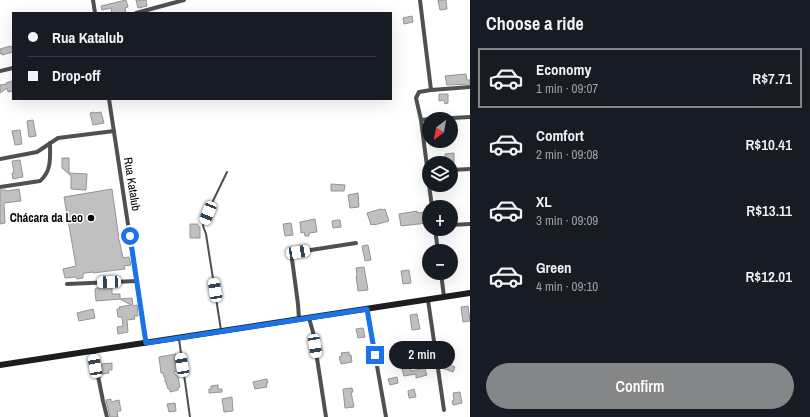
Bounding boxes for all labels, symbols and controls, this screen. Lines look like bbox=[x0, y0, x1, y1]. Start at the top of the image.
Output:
text: Choose a ride bbox=[486, 11, 584, 36]
text: Rua Katalub bbox=[52, 27, 124, 48]
text: Economy bbox=[536, 59, 591, 80]
icon: car bbox=[488, 60, 524, 96]
text: Drop-off bbox=[52, 65, 101, 86]
text: R$7.71 bbox=[752, 68, 792, 89]
text: 1 min · 09:07 bbox=[536, 80, 598, 97]
north arrow bbox=[422, 112, 458, 148]
map controls bbox=[422, 112, 458, 280]
text: Comfort bbox=[536, 125, 584, 146]
icon: car bbox=[488, 126, 524, 162]
text: R$10.41 bbox=[745, 134, 792, 155]
text: 2 min · 09:08 bbox=[536, 146, 598, 163]
street label: Rua Katalub bbox=[120, 156, 144, 212]
button: layers bbox=[422, 156, 458, 192]
text: XL bbox=[536, 191, 552, 212]
icon: car bbox=[488, 192, 524, 228]
car bbox=[198, 200, 218, 226]
button: + bbox=[422, 200, 458, 236]
text: R$13.11 bbox=[746, 200, 792, 221]
place label: Chácara da Leo bbox=[10, 210, 83, 226]
text: 3 min · 09:09 bbox=[536, 212, 598, 229]
marker: Chácara da Leo bbox=[86, 213, 96, 223]
route start bbox=[121, 227, 139, 245]
car bbox=[285, 244, 311, 260]
button: − bbox=[422, 244, 458, 280]
text: Green bbox=[536, 257, 572, 278]
icon: car bbox=[488, 258, 524, 294]
text: R$12.01 bbox=[745, 266, 792, 287]
car bbox=[97, 276, 121, 288]
car bbox=[207, 277, 223, 303]
text: 4 min · 09:10 bbox=[536, 278, 598, 295]
car bbox=[307, 333, 323, 359]
callout: 2 min bbox=[389, 341, 455, 369]
route end bbox=[366, 346, 384, 364]
text: 2 min bbox=[408, 346, 436, 363]
car bbox=[174, 352, 190, 378]
car bbox=[87, 353, 103, 379]
button: Confirm bbox=[486, 363, 794, 409]

